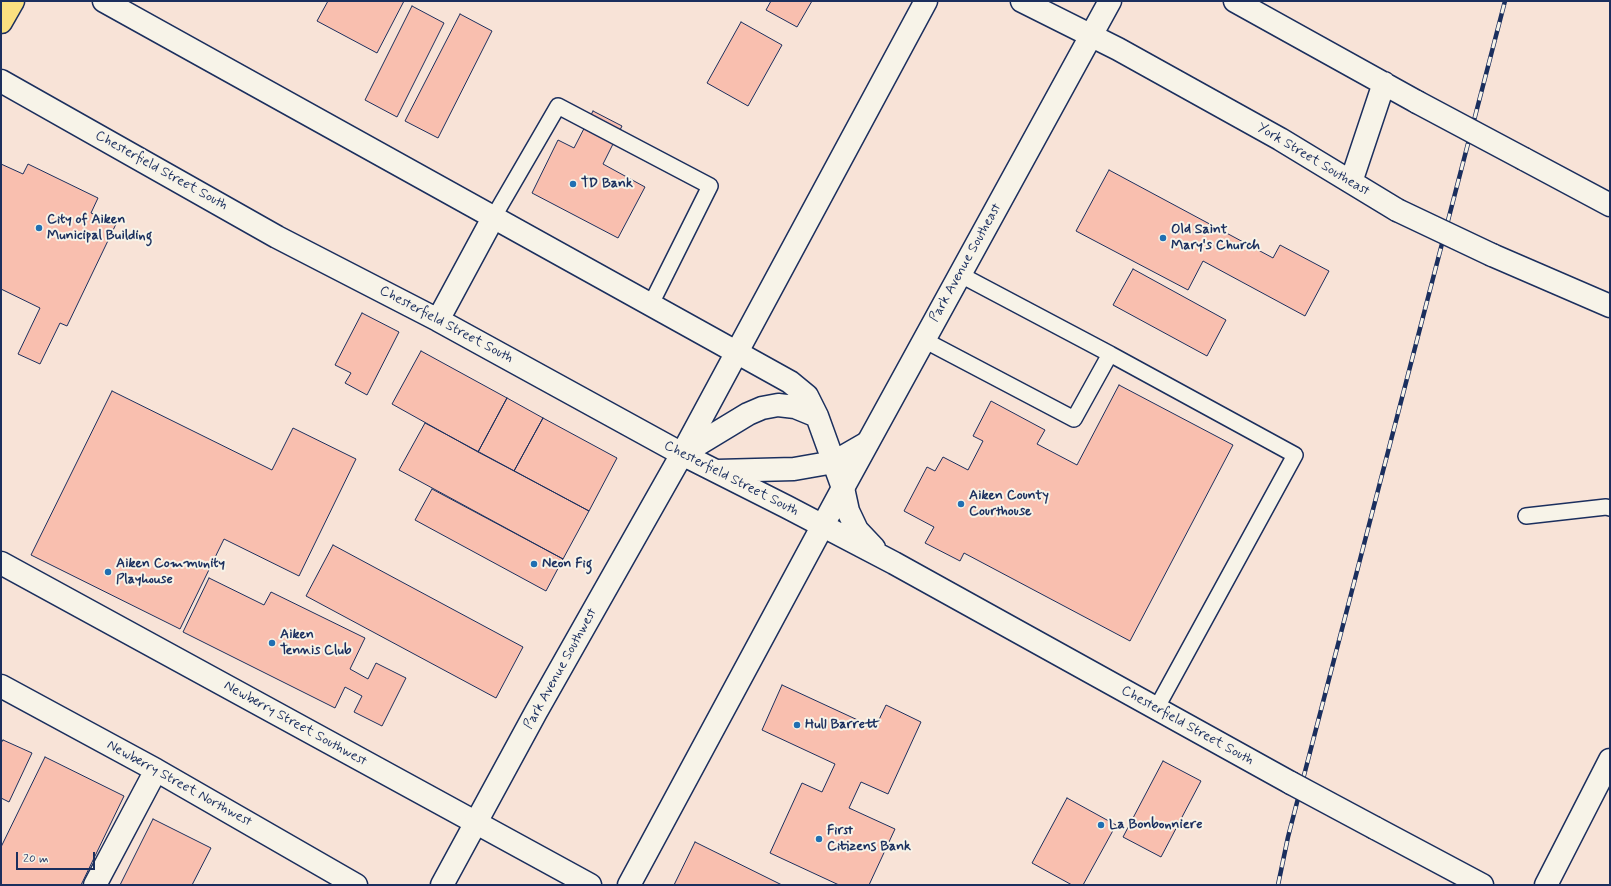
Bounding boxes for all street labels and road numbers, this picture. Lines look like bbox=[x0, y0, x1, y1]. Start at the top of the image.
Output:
street label: York Street Southeast bbox=[1254, 120, 1372, 200]
street label: Chesterfield Street South bbox=[92, 128, 230, 214]
street label: Park Avenue Southeast bbox=[926, 201, 1006, 325]
street label: Chesterfield Street South bbox=[376, 283, 516, 367]
street label: Chesterfield Street South bbox=[661, 438, 801, 520]
street label: Park Avenue Southwest bbox=[521, 605, 601, 733]
street label: Newberry Street Southwest bbox=[221, 678, 369, 770]
street label: Chesterfield Street South bbox=[1118, 683, 1256, 769]
street label: Newberry Street Northwest bbox=[104, 737, 254, 831]

